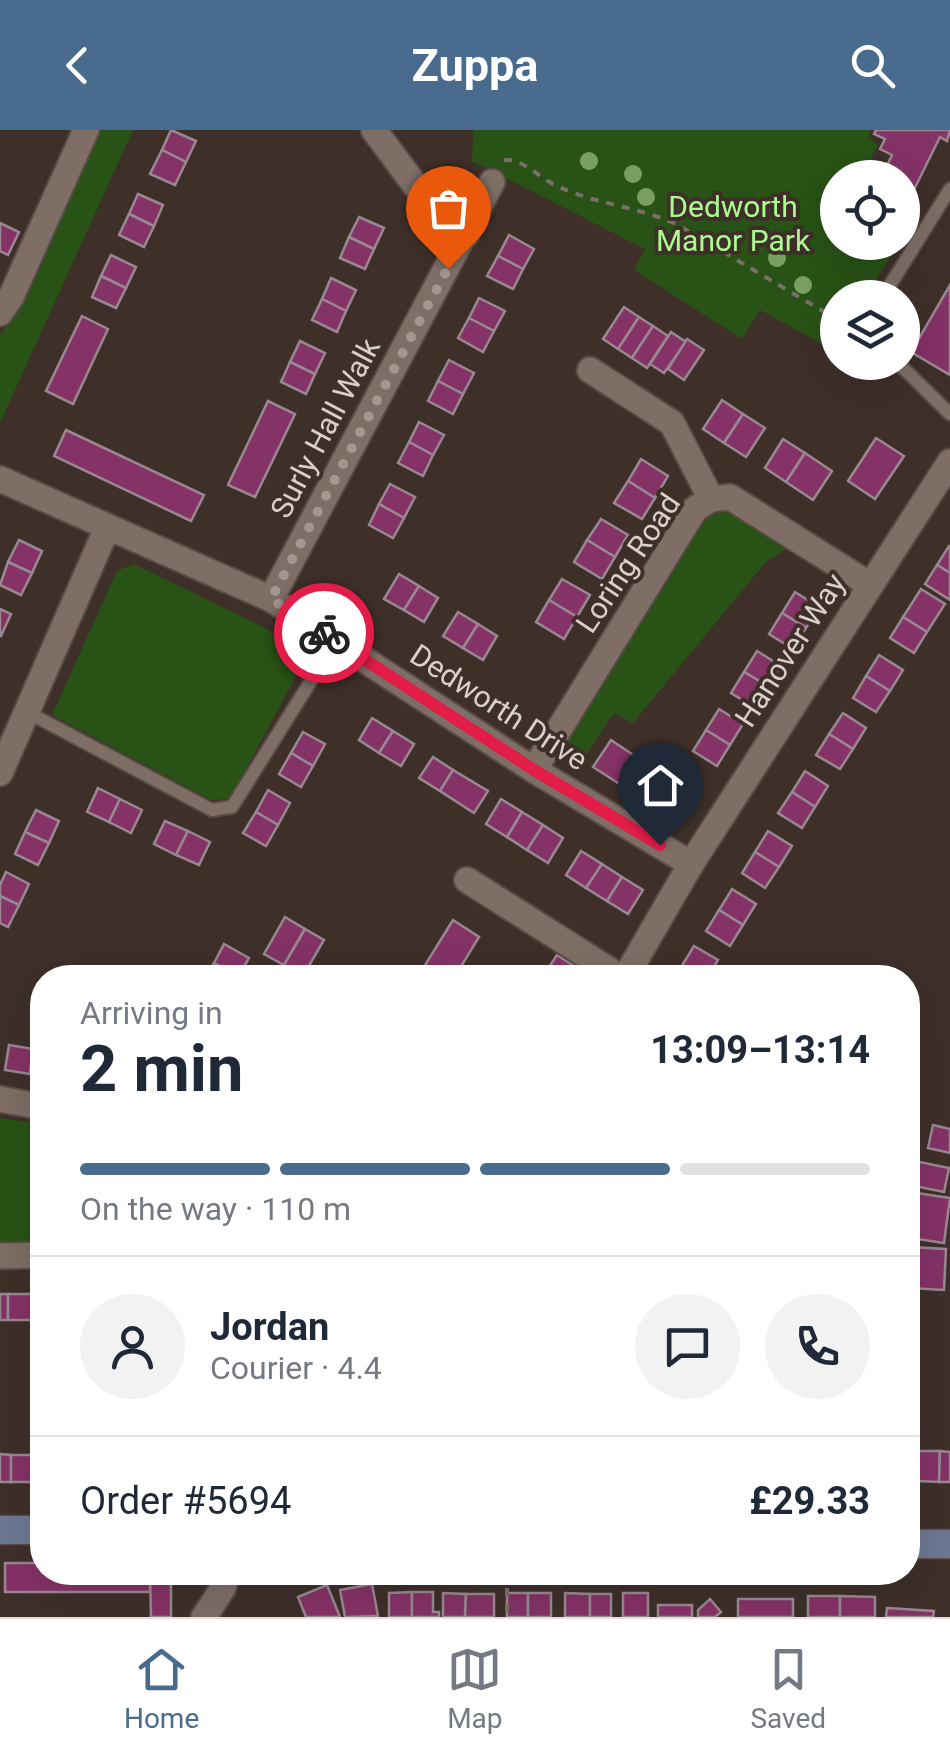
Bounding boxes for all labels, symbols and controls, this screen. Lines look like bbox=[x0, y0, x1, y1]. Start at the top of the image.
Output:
icon: back bbox=[50, 38, 105, 93]
icon: search bbox=[845, 38, 900, 93]
text: Zuppa bbox=[412, 39, 538, 92]
map controls bbox=[820, 160, 920, 380]
button: locate bbox=[820, 160, 920, 260]
pin bbox=[406, 166, 491, 269]
icon: bag bbox=[421, 181, 476, 236]
park label: Dedworth Manor Park bbox=[656, 189, 811, 258]
button: layers bbox=[820, 280, 920, 380]
street label: Surly Hall Walk bbox=[263, 332, 387, 524]
street label: Loring Road bbox=[569, 487, 687, 639]
street label: Hanover Way bbox=[728, 567, 852, 733]
courier bbox=[274, 583, 374, 683]
icon: bike bbox=[297, 606, 352, 661]
street label: Dedworth Drive bbox=[404, 637, 594, 777]
pin bbox=[618, 743, 703, 846]
icon: home bbox=[633, 758, 688, 813]
text: Arriving in bbox=[80, 994, 223, 1032]
text: 13:09–13:14 bbox=[650, 1028, 870, 1072]
text: 2 min bbox=[80, 1031, 243, 1107]
text: On the way · 110 m bbox=[80, 1190, 351, 1228]
button: person bbox=[80, 1294, 185, 1399]
button: chat bbox=[635, 1294, 740, 1399]
button: phone bbox=[765, 1294, 870, 1399]
text: Jordan bbox=[210, 1305, 329, 1349]
text: Courier · 4.4 bbox=[210, 1349, 382, 1387]
text: Order #5694 bbox=[80, 1479, 291, 1523]
text: £29.33 bbox=[749, 1479, 870, 1523]
tab: Home bbox=[124, 1642, 199, 1735]
tab: Map bbox=[447, 1642, 503, 1735]
tab: Saved bbox=[750, 1642, 826, 1735]

